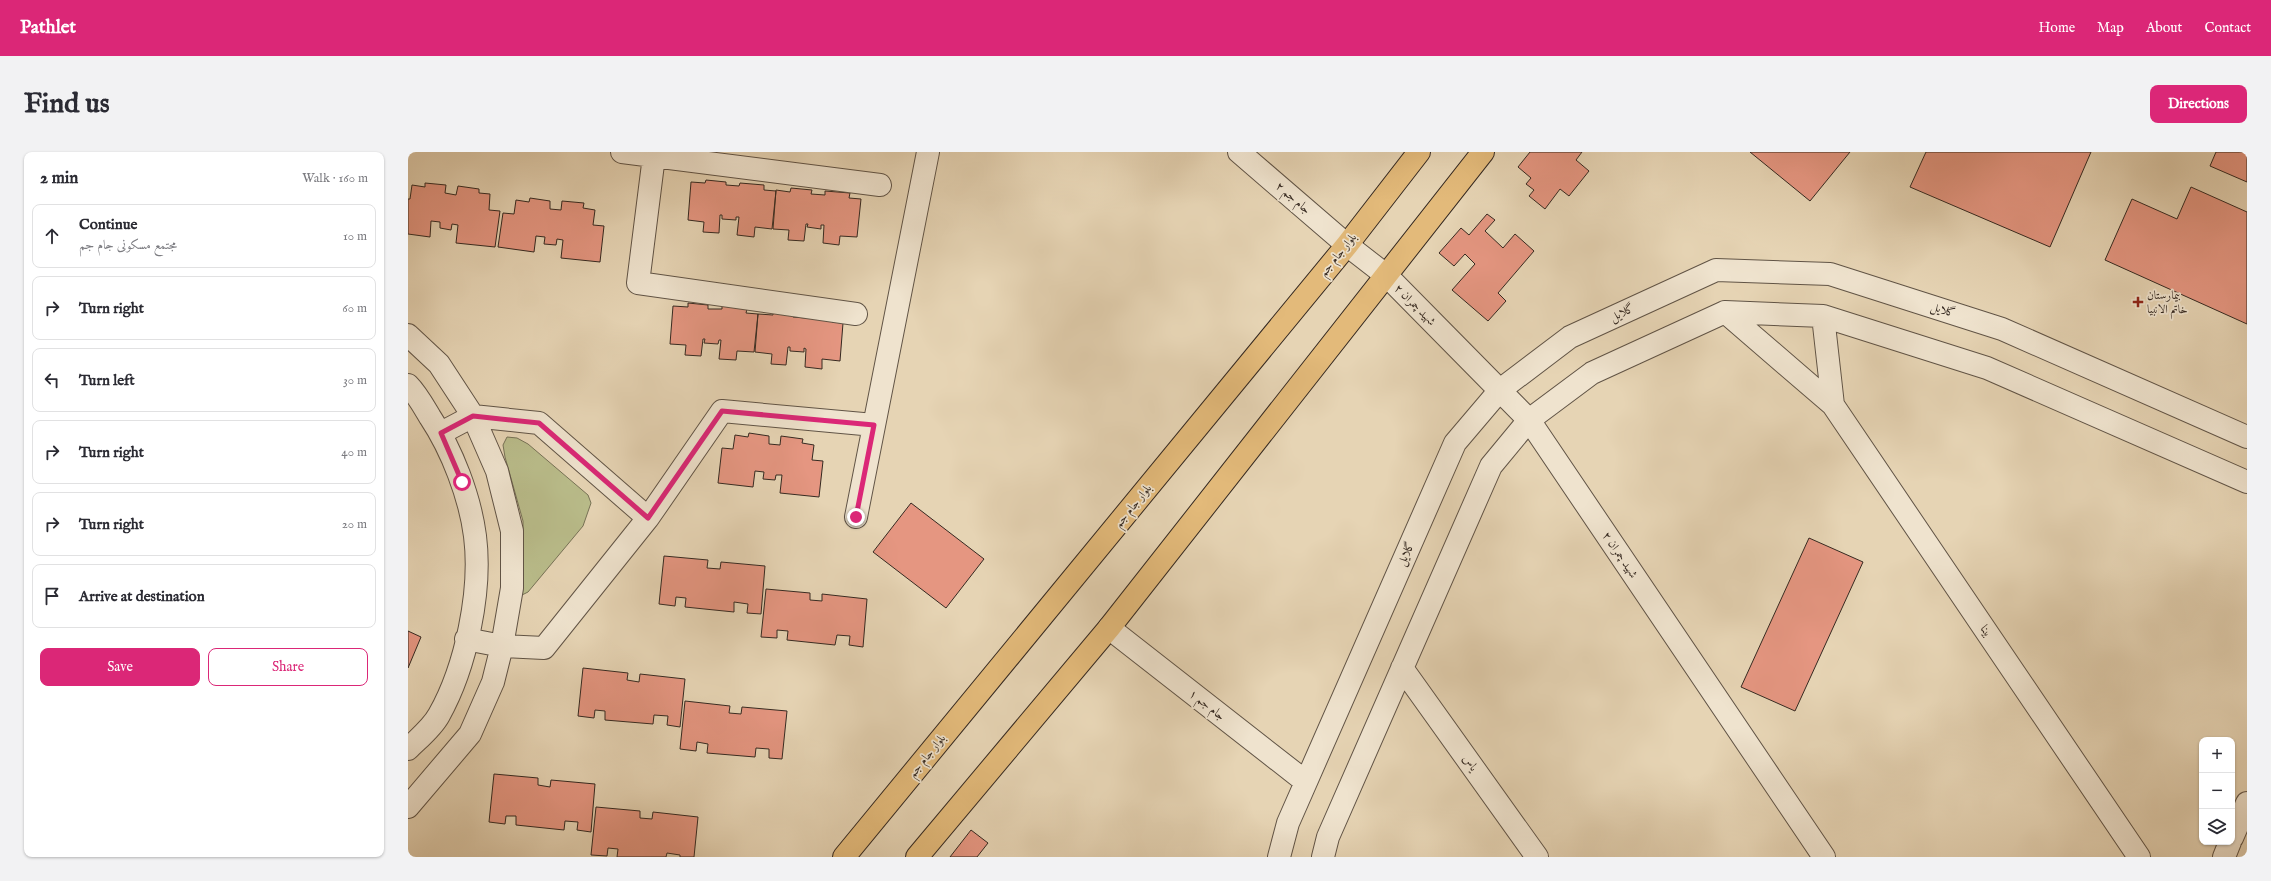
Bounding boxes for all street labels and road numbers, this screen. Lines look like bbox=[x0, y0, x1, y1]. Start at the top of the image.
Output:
street label: جام جم ۲ bbox=[1270, 179, 1314, 220]
street label: بلوار جام جم bbox=[1316, 230, 1362, 282]
street label: شهید چمران ۲ bbox=[1391, 281, 1439, 329]
street label: گلایل bbox=[1928, 298, 1958, 322]
street label: گلایل bbox=[1607, 300, 1637, 326]
street label: بلوار جام جم bbox=[1111, 481, 1157, 533]
street label: شهید چمران ۲ bbox=[1599, 529, 1641, 581]
street label: گلایل bbox=[1393, 539, 1419, 569]
street label: بینا bbox=[1977, 622, 1996, 640]
street label: جام جم ۱ bbox=[1184, 686, 1228, 726]
street label: بلوار جام جم bbox=[905, 731, 951, 783]
street label: یاس bbox=[1459, 752, 1481, 775]

